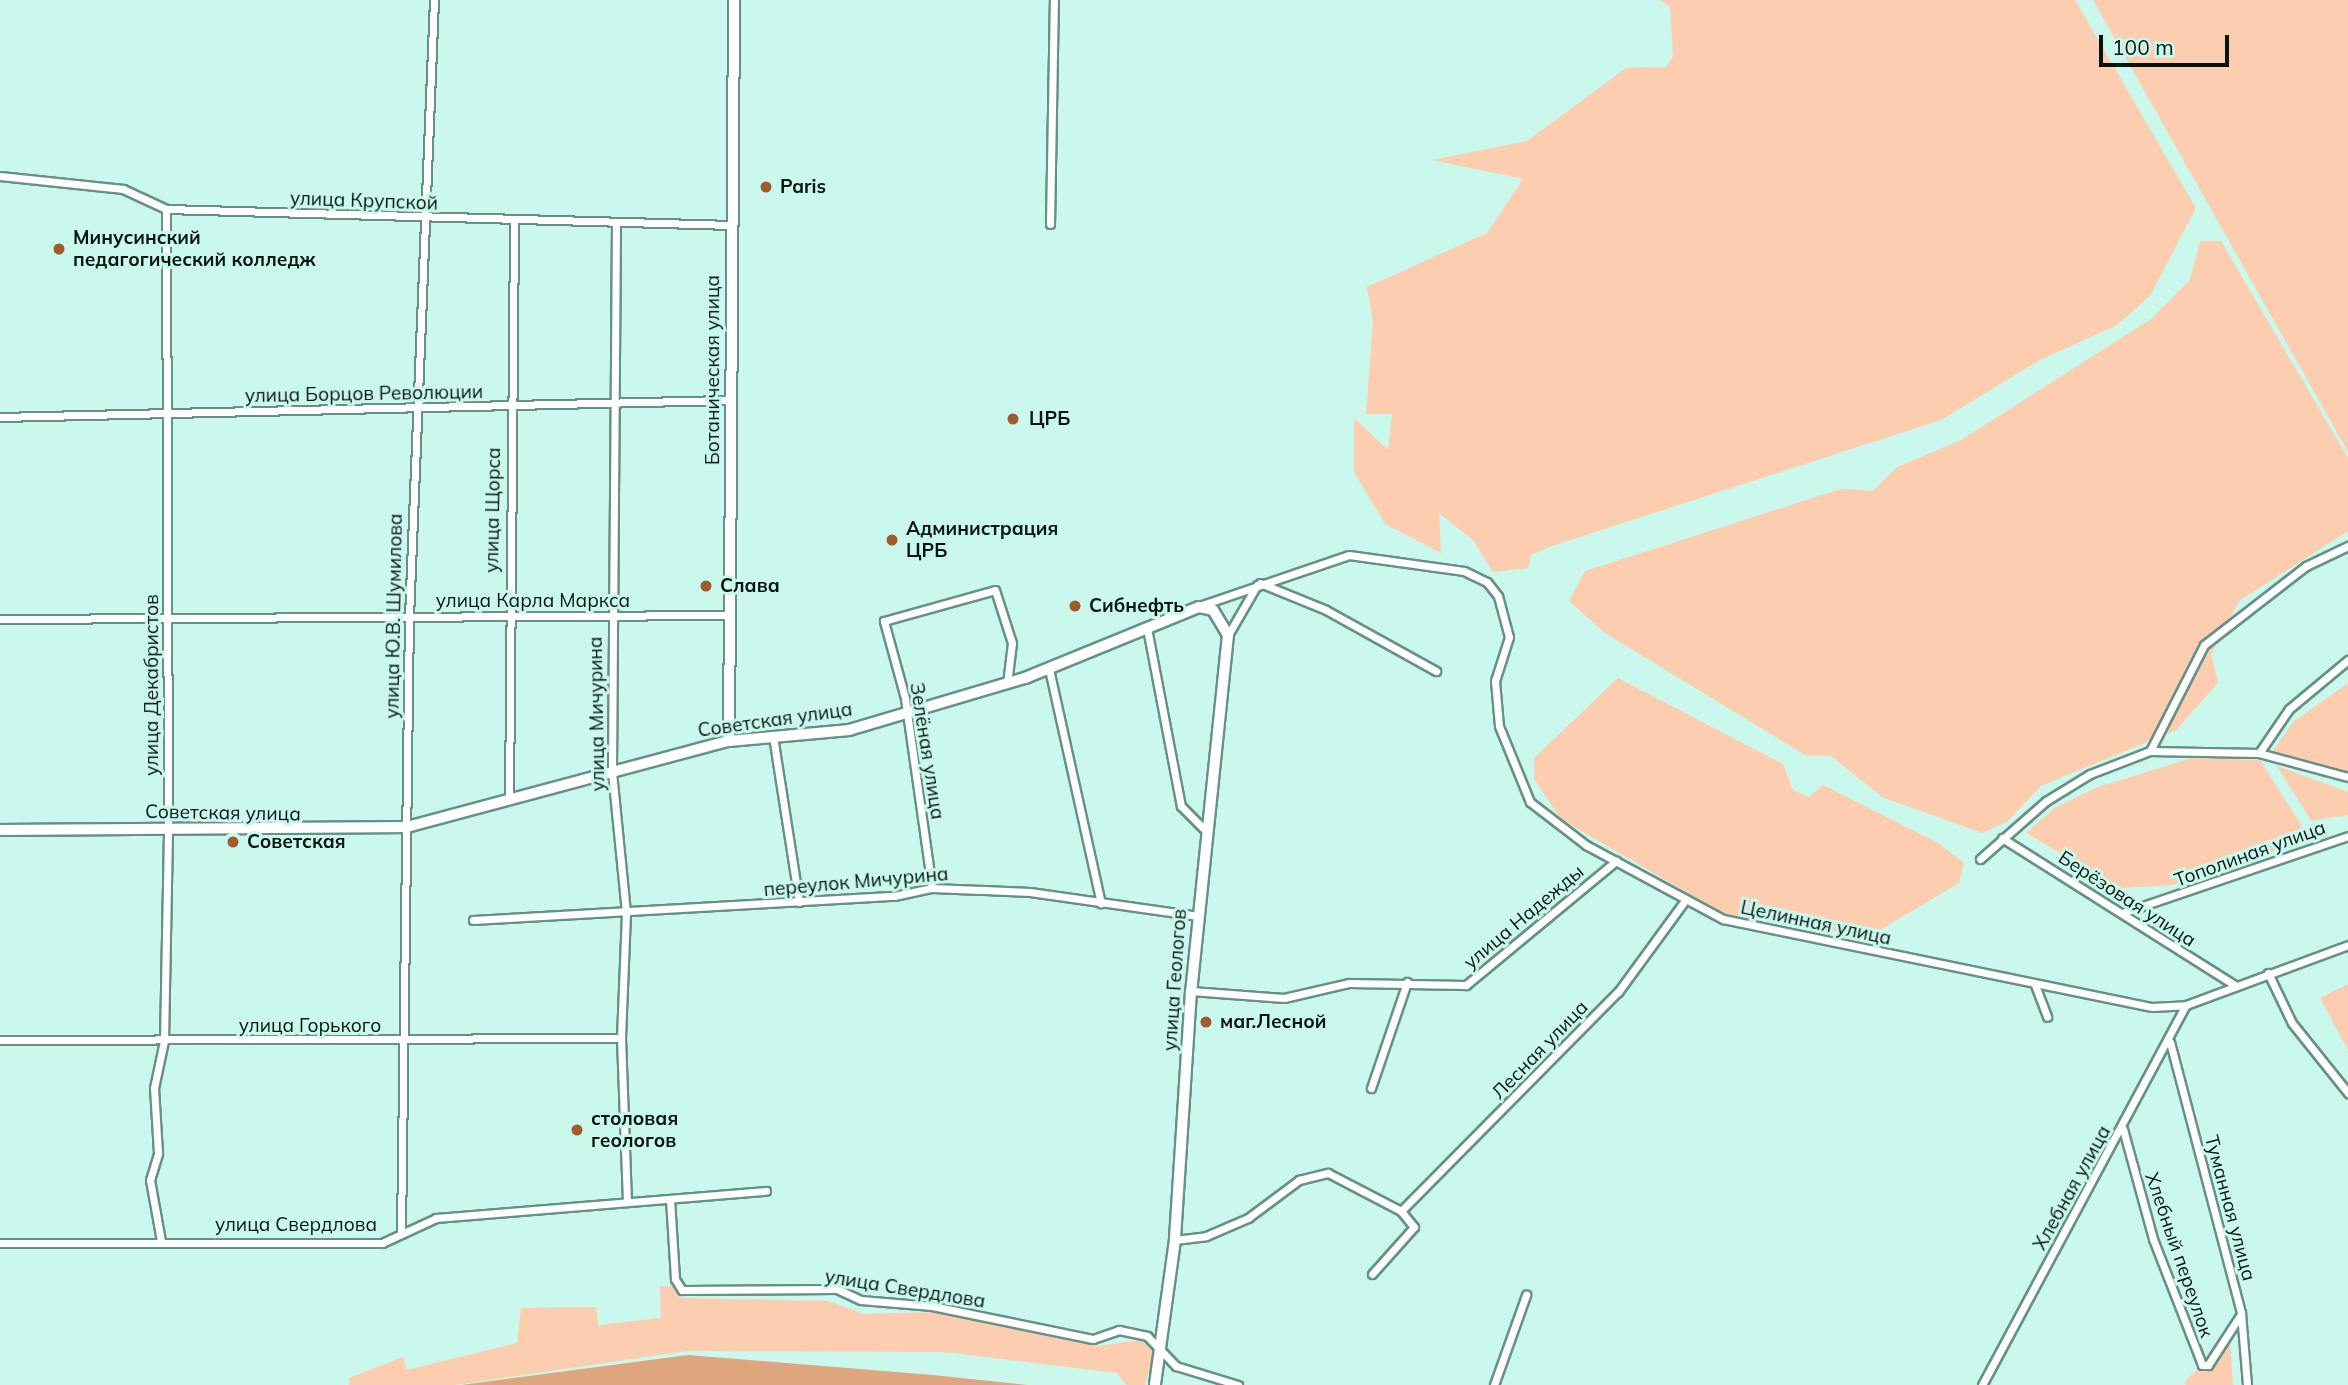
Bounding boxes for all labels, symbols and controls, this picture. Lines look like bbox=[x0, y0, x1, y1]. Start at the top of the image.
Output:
scale bar bbox=[2103, 21, 2232, 65]
text: 100 m bbox=[2112, 34, 2174, 60]
place label: Paris bbox=[780, 176, 826, 198]
marker: Paris bbox=[758, 179, 774, 195]
street label: улица Крупской bbox=[290, 187, 438, 215]
place label: Минусинский педагогический колледж bbox=[73, 227, 316, 271]
marker: Минусинский педагогический колледж bbox=[51, 241, 67, 257]
street label: Ботаническая улица bbox=[702, 275, 724, 465]
street label: улица Борцов Революции bbox=[245, 381, 483, 407]
place label: ЦРБ bbox=[1029, 408, 1070, 430]
marker: ЦРБ bbox=[1003, 409, 1023, 429]
street label: улица Щорса bbox=[481, 447, 505, 573]
street label: улица Ю.В. Шумилова bbox=[381, 513, 407, 719]
place label: Администрация ЦРБ bbox=[906, 518, 1058, 562]
marker: Администрация ЦРБ bbox=[884, 532, 900, 548]
place label: Слава bbox=[720, 575, 780, 597]
marker: Слава bbox=[698, 578, 714, 594]
street label: улица Карла Маркса bbox=[436, 590, 630, 612]
street label: улица Декабристов bbox=[141, 594, 163, 776]
place label: Сибнефть bbox=[1089, 595, 1184, 617]
marker: Сибнефть bbox=[1067, 598, 1083, 614]
street label: улица Мичурина bbox=[584, 636, 610, 792]
street label: Зелёная улица bbox=[905, 681, 949, 821]
street label: Советская улица bbox=[696, 698, 854, 742]
street label: Советская улица bbox=[145, 800, 301, 826]
street label: Тополиная улица bbox=[2171, 816, 2329, 892]
place label: Советская bbox=[247, 831, 346, 853]
marker: Советская bbox=[225, 834, 241, 850]
street label: Берёзовая улица bbox=[2054, 846, 2200, 952]
street label: улица Надежды bbox=[1459, 860, 1589, 974]
street label: переулок Мичурина bbox=[763, 863, 949, 901]
street label: Целинная улица bbox=[1739, 896, 1893, 950]
street label: улица Геологов bbox=[1159, 908, 1191, 1052]
street label: Лесная улица bbox=[1487, 996, 1593, 1104]
place label: маг.Лесной bbox=[1220, 1011, 1326, 1033]
marker: маг.Лесной bbox=[1198, 1014, 1214, 1030]
street label: улица Горького bbox=[239, 1015, 381, 1037]
place label: столовая геологов bbox=[591, 1108, 678, 1152]
marker: столовая геологов bbox=[569, 1122, 585, 1138]
street label: Хлебная улица bbox=[2028, 1122, 2116, 1254]
street label: Туманная улица bbox=[2200, 1133, 2260, 1283]
street label: Хлебный переулок bbox=[2140, 1170, 2218, 1340]
street label: улица Свердлова bbox=[215, 1214, 377, 1236]
street label: улица Свердлова bbox=[823, 1265, 987, 1313]

